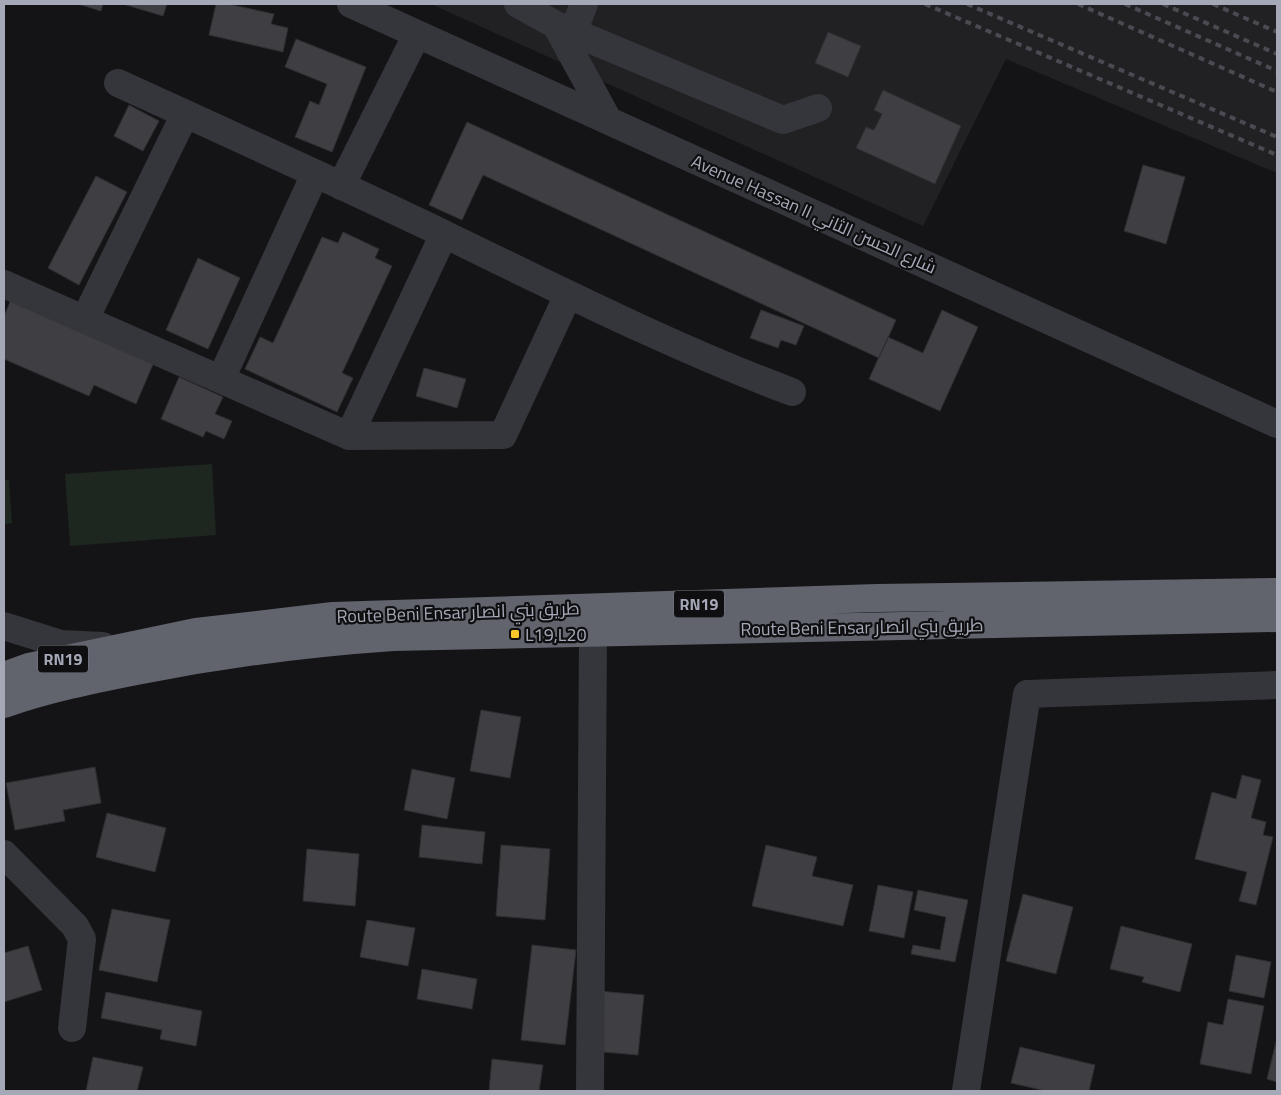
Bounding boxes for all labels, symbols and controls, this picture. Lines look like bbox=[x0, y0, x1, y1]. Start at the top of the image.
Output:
street label: Avenue Hassan II شارع الحسن الثاني bbox=[687, 148, 941, 281]
road number: RN19 bbox=[674, 590, 724, 618]
street label: Route Beni Ensar طريق بني انصار bbox=[336, 594, 580, 631]
street label: Route Beni Ensar طريق بني انصار bbox=[740, 611, 984, 644]
place label: L19,L20 bbox=[525, 621, 587, 648]
marker: L19,L20 bbox=[509, 628, 521, 640]
road number: RN19 bbox=[38, 646, 88, 672]

